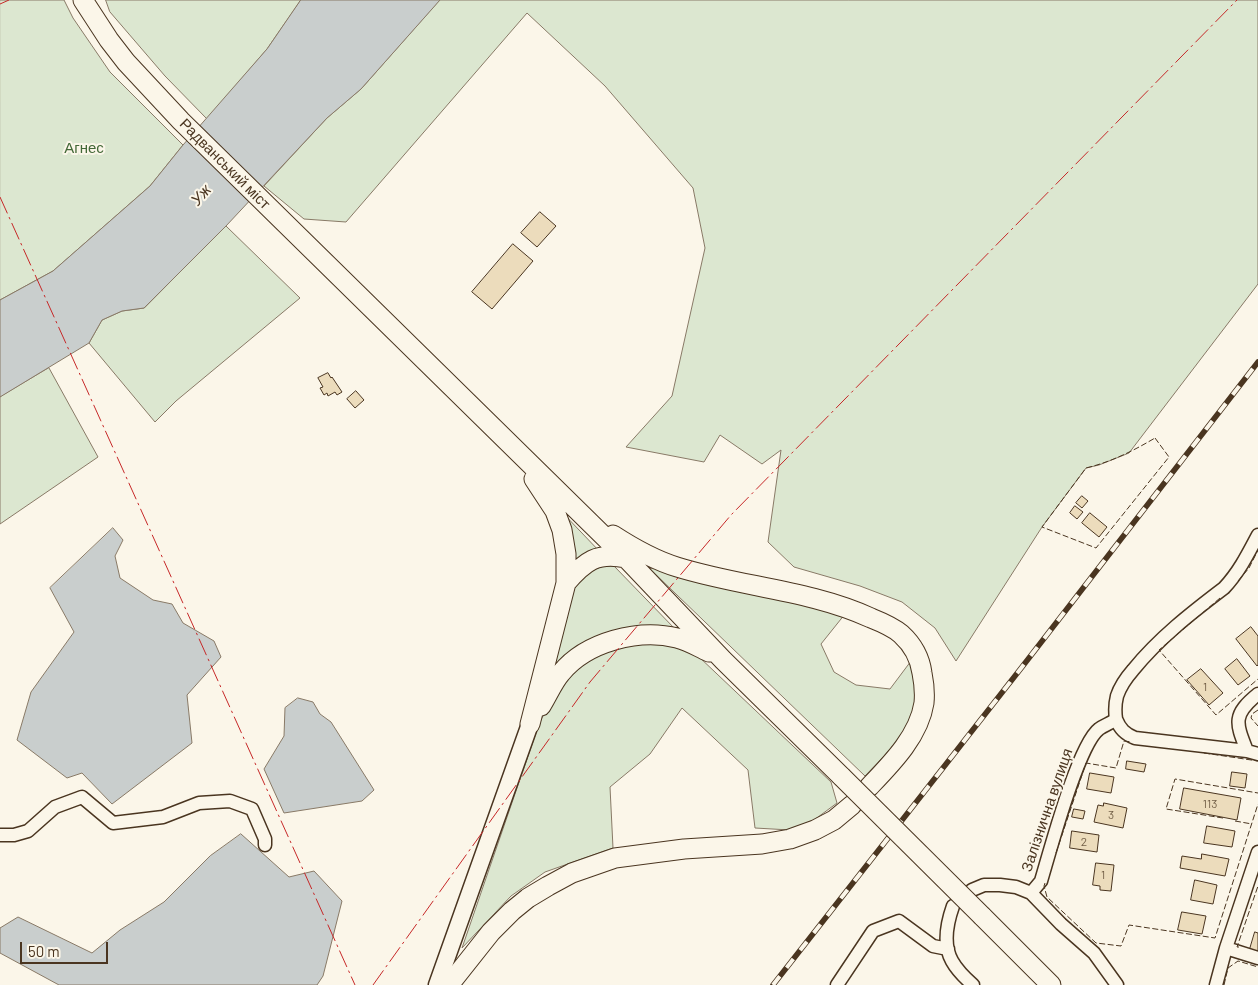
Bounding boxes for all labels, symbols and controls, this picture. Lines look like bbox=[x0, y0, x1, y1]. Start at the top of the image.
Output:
street label: Радванський міст bbox=[176, 115, 274, 213]
park label: Агнес bbox=[64, 139, 104, 157]
water label: Уж bbox=[187, 181, 215, 209]
house number: 1 bbox=[1203, 680, 1207, 694]
street label: Залізнична вулиця bbox=[1017, 746, 1077, 874]
house number: 113 bbox=[1203, 797, 1217, 811]
house number: 3 bbox=[1108, 808, 1114, 822]
house number: 2 bbox=[1081, 835, 1087, 849]
house number: 1 bbox=[1101, 868, 1105, 882]
scale bar bbox=[22, 932, 110, 964]
text: 50 m bbox=[28, 942, 60, 960]

